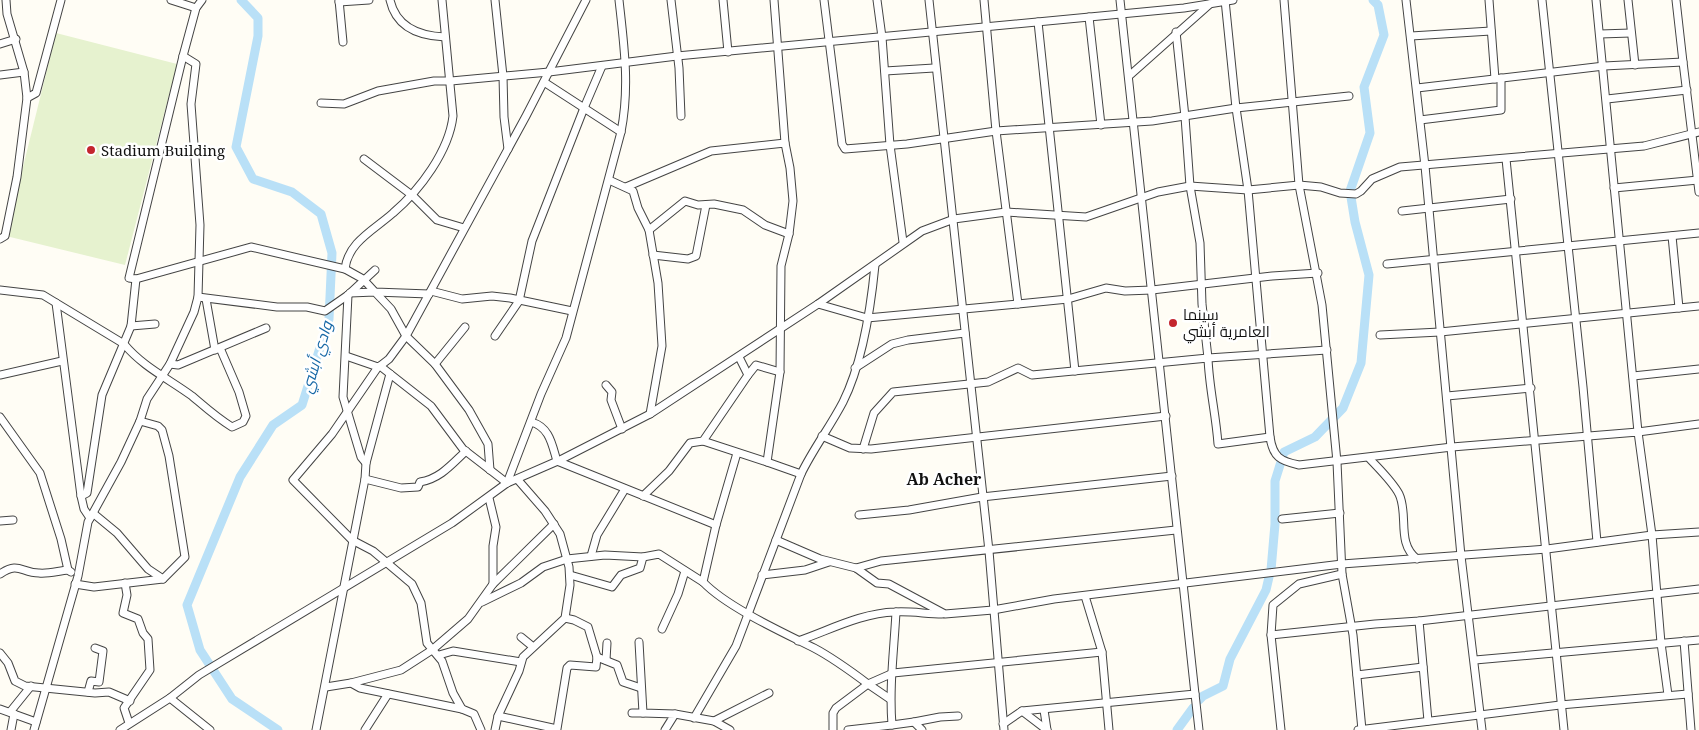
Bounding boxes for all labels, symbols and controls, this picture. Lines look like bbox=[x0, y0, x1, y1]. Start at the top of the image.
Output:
place label: Stadium Building bbox=[101, 140, 225, 160]
marker: Stadium Building bbox=[85, 144, 97, 156]
place label: سينما العامرية أبشي bbox=[1183, 304, 1270, 344]
water label: وادي أبشي bbox=[295, 317, 340, 396]
marker: سينما العامرية أبشي bbox=[1167, 317, 1179, 329]
district label: Ab Acher bbox=[907, 468, 982, 490]

